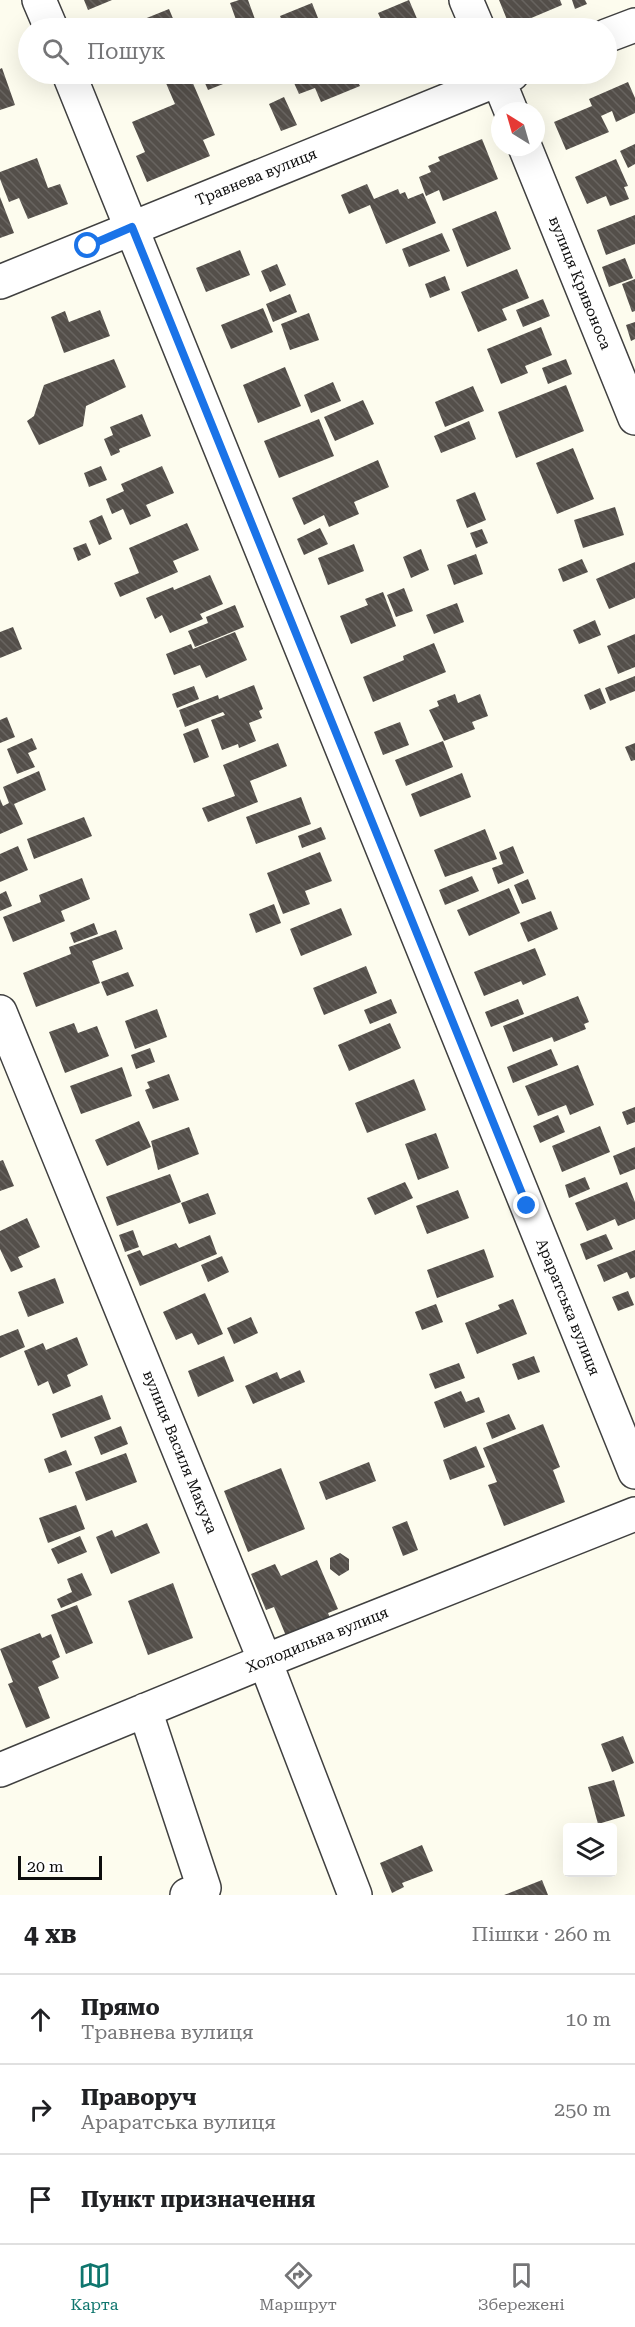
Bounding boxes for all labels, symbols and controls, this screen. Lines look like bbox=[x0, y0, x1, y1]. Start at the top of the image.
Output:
search box bbox=[18, 18, 617, 84]
icon: search bbox=[39, 35, 72, 68]
text: Пошук bbox=[87, 39, 165, 64]
north arrow bbox=[491, 102, 545, 156]
street label: Травнева вулиця bbox=[193, 144, 319, 210]
street label: вулиця Кривоноса bbox=[545, 214, 615, 352]
route start bbox=[74, 232, 100, 258]
route end bbox=[513, 1192, 539, 1218]
street label: Араратська вулиця bbox=[532, 1236, 604, 1378]
street label: вулиця Василя Макуха bbox=[139, 1368, 221, 1536]
street label: Холодильна вулиця bbox=[243, 1603, 391, 1677]
map controls bbox=[563, 1823, 617, 1877]
button: layers bbox=[563, 1823, 617, 1877]
scale bar bbox=[18, 1853, 102, 1880]
text: 20 m bbox=[27, 1857, 64, 1876]
text: 4 хв bbox=[24, 1919, 77, 1949]
text: Пішки · 260 m bbox=[472, 1922, 611, 1946]
text: Прямо bbox=[81, 1995, 160, 2020]
icon: ahead bbox=[24, 2003, 57, 2036]
text: 10 m bbox=[565, 2007, 611, 2031]
text: Травнева вулиця bbox=[81, 2020, 254, 2044]
text: Праворуч bbox=[81, 2085, 196, 2110]
icon: right bbox=[24, 2093, 57, 2126]
text: 250 m bbox=[554, 2097, 611, 2121]
text: Араратська вулиця bbox=[81, 2110, 276, 2134]
icon: arrive bbox=[24, 2183, 57, 2216]
text: Пункт призначення bbox=[81, 2187, 315, 2212]
tab: Карта bbox=[70, 2259, 118, 2314]
tab: Маршрут bbox=[259, 2259, 337, 2314]
tab: Збережені bbox=[478, 2259, 565, 2314]

